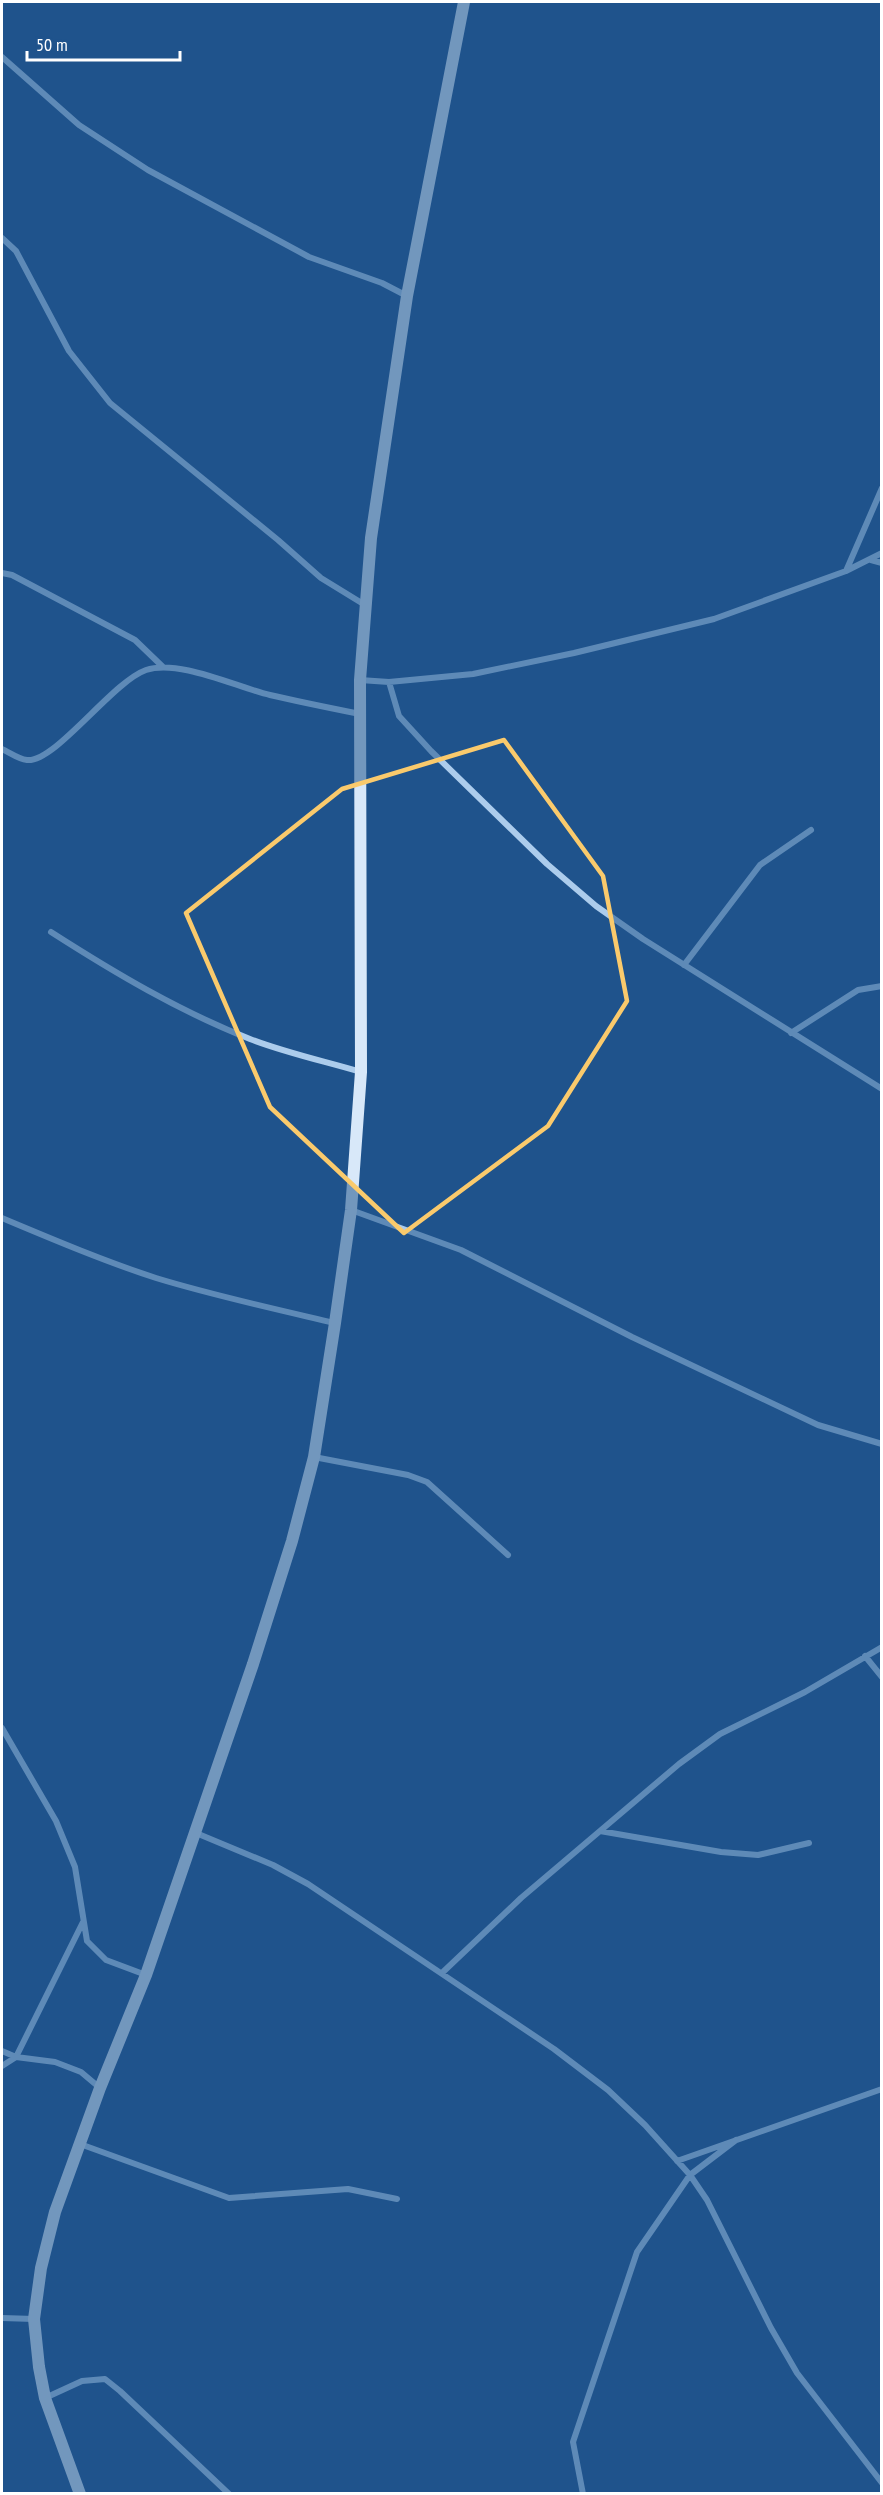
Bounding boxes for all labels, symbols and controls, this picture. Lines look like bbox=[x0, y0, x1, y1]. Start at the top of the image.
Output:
scale bar bbox=[27, 24, 180, 62]
text: 50 m bbox=[36, 33, 68, 56]

